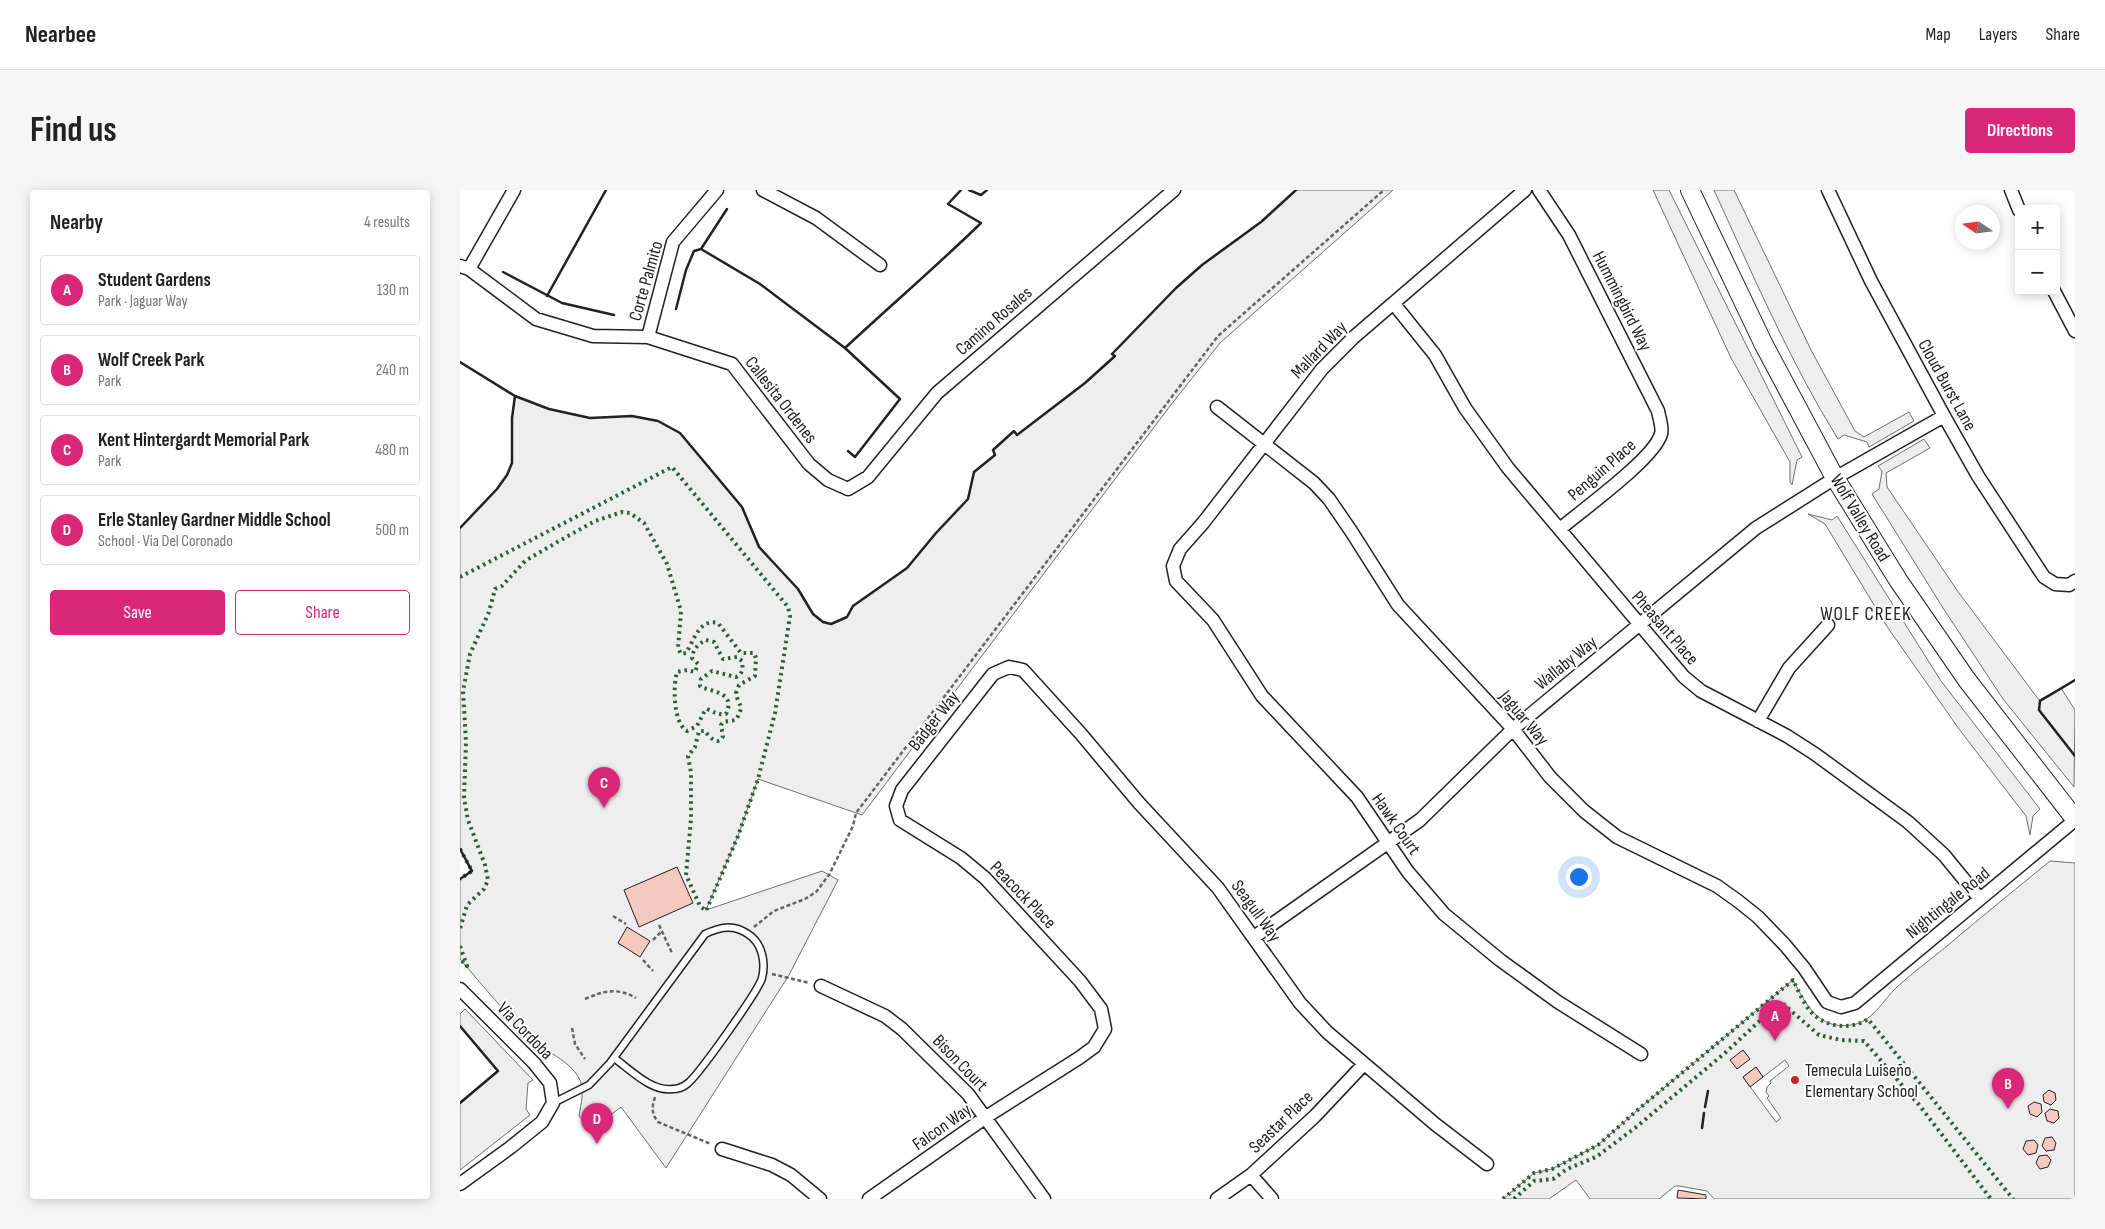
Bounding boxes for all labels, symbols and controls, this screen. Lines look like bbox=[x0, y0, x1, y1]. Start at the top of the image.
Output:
text: Nearbee bbox=[25, 20, 96, 49]
text: Map bbox=[1926, 24, 1951, 45]
text: Layers bbox=[1979, 24, 2018, 45]
text: Share bbox=[2046, 24, 2080, 45]
button: Directions bbox=[1965, 108, 2075, 153]
text: Find us bbox=[30, 109, 117, 152]
north arrow bbox=[1955, 205, 2000, 250]
map controls bbox=[2015, 205, 2060, 295]
button: + bbox=[2015, 205, 2060, 250]
text: Nearby bbox=[50, 210, 103, 235]
text: 4 results bbox=[364, 213, 410, 232]
street label: Corte Palmito bbox=[625, 239, 667, 323]
street label: Hummingbird Way bbox=[1588, 248, 1656, 354]
button: − bbox=[2015, 250, 2060, 295]
text: Student Gardens bbox=[98, 269, 211, 292]
text: A bbox=[63, 281, 71, 300]
text: 130 m bbox=[377, 281, 409, 300]
street label: Camino Rosales bbox=[952, 282, 1036, 360]
text: Park · Jaguar Way bbox=[98, 292, 188, 311]
street label: Mallard Way bbox=[1287, 317, 1351, 383]
street label: Cloud Burst Lane bbox=[1913, 336, 1981, 434]
text: Wolf Creek Park bbox=[98, 349, 204, 372]
street label: Callesita Ordenes bbox=[741, 352, 821, 448]
text: B bbox=[63, 361, 71, 380]
text: 240 m bbox=[376, 361, 409, 380]
text: Park bbox=[98, 372, 121, 391]
text: Kent Hintergardt Memorial Park bbox=[98, 429, 309, 452]
street label: Penguin Place bbox=[1564, 435, 1640, 505]
text: C bbox=[63, 441, 71, 460]
text: 480 m bbox=[375, 441, 409, 460]
text: Park bbox=[98, 452, 121, 471]
street label: Wolf Valley Road bbox=[1826, 470, 1894, 566]
text: Erle Stanley Gardner Middle School bbox=[98, 509, 331, 532]
text: D bbox=[63, 521, 71, 540]
text: 500 m bbox=[375, 521, 409, 540]
text: School · Via Del Coronado bbox=[98, 532, 233, 551]
street label: Pheasant Place bbox=[1627, 587, 1703, 669]
button: Save bbox=[50, 590, 225, 635]
button: Share bbox=[235, 590, 410, 635]
district label: WOLF CREEK bbox=[1820, 603, 1912, 626]
street label: Wallaby Way bbox=[1531, 632, 1601, 694]
street label: Jaguar Way bbox=[1494, 685, 1553, 750]
street label: Badger Way bbox=[904, 687, 964, 755]
pin: C bbox=[588, 767, 620, 808]
street label: Hawk Court bbox=[1367, 789, 1425, 859]
street label: Peacock Place bbox=[986, 857, 1060, 933]
street label: Nightingale Road bbox=[1902, 863, 1994, 943]
your location bbox=[1566, 864, 1592, 890]
street label: Seagull Way bbox=[1227, 876, 1285, 946]
street label: Via Cordoba bbox=[493, 998, 557, 1064]
pin: A bbox=[1759, 1000, 1791, 1041]
street label: Bison Court bbox=[928, 1030, 992, 1096]
place label: Temecula Luiseño Elementary School bbox=[1805, 1060, 1918, 1102]
pin: B bbox=[1992, 1068, 2024, 1109]
marker: Temecula Luiseño Elementary School bbox=[1789, 1074, 1801, 1086]
street label: Seastar Place bbox=[1245, 1086, 1317, 1158]
street label: Falcon Way bbox=[909, 1099, 975, 1155]
pin: D bbox=[581, 1103, 613, 1144]

